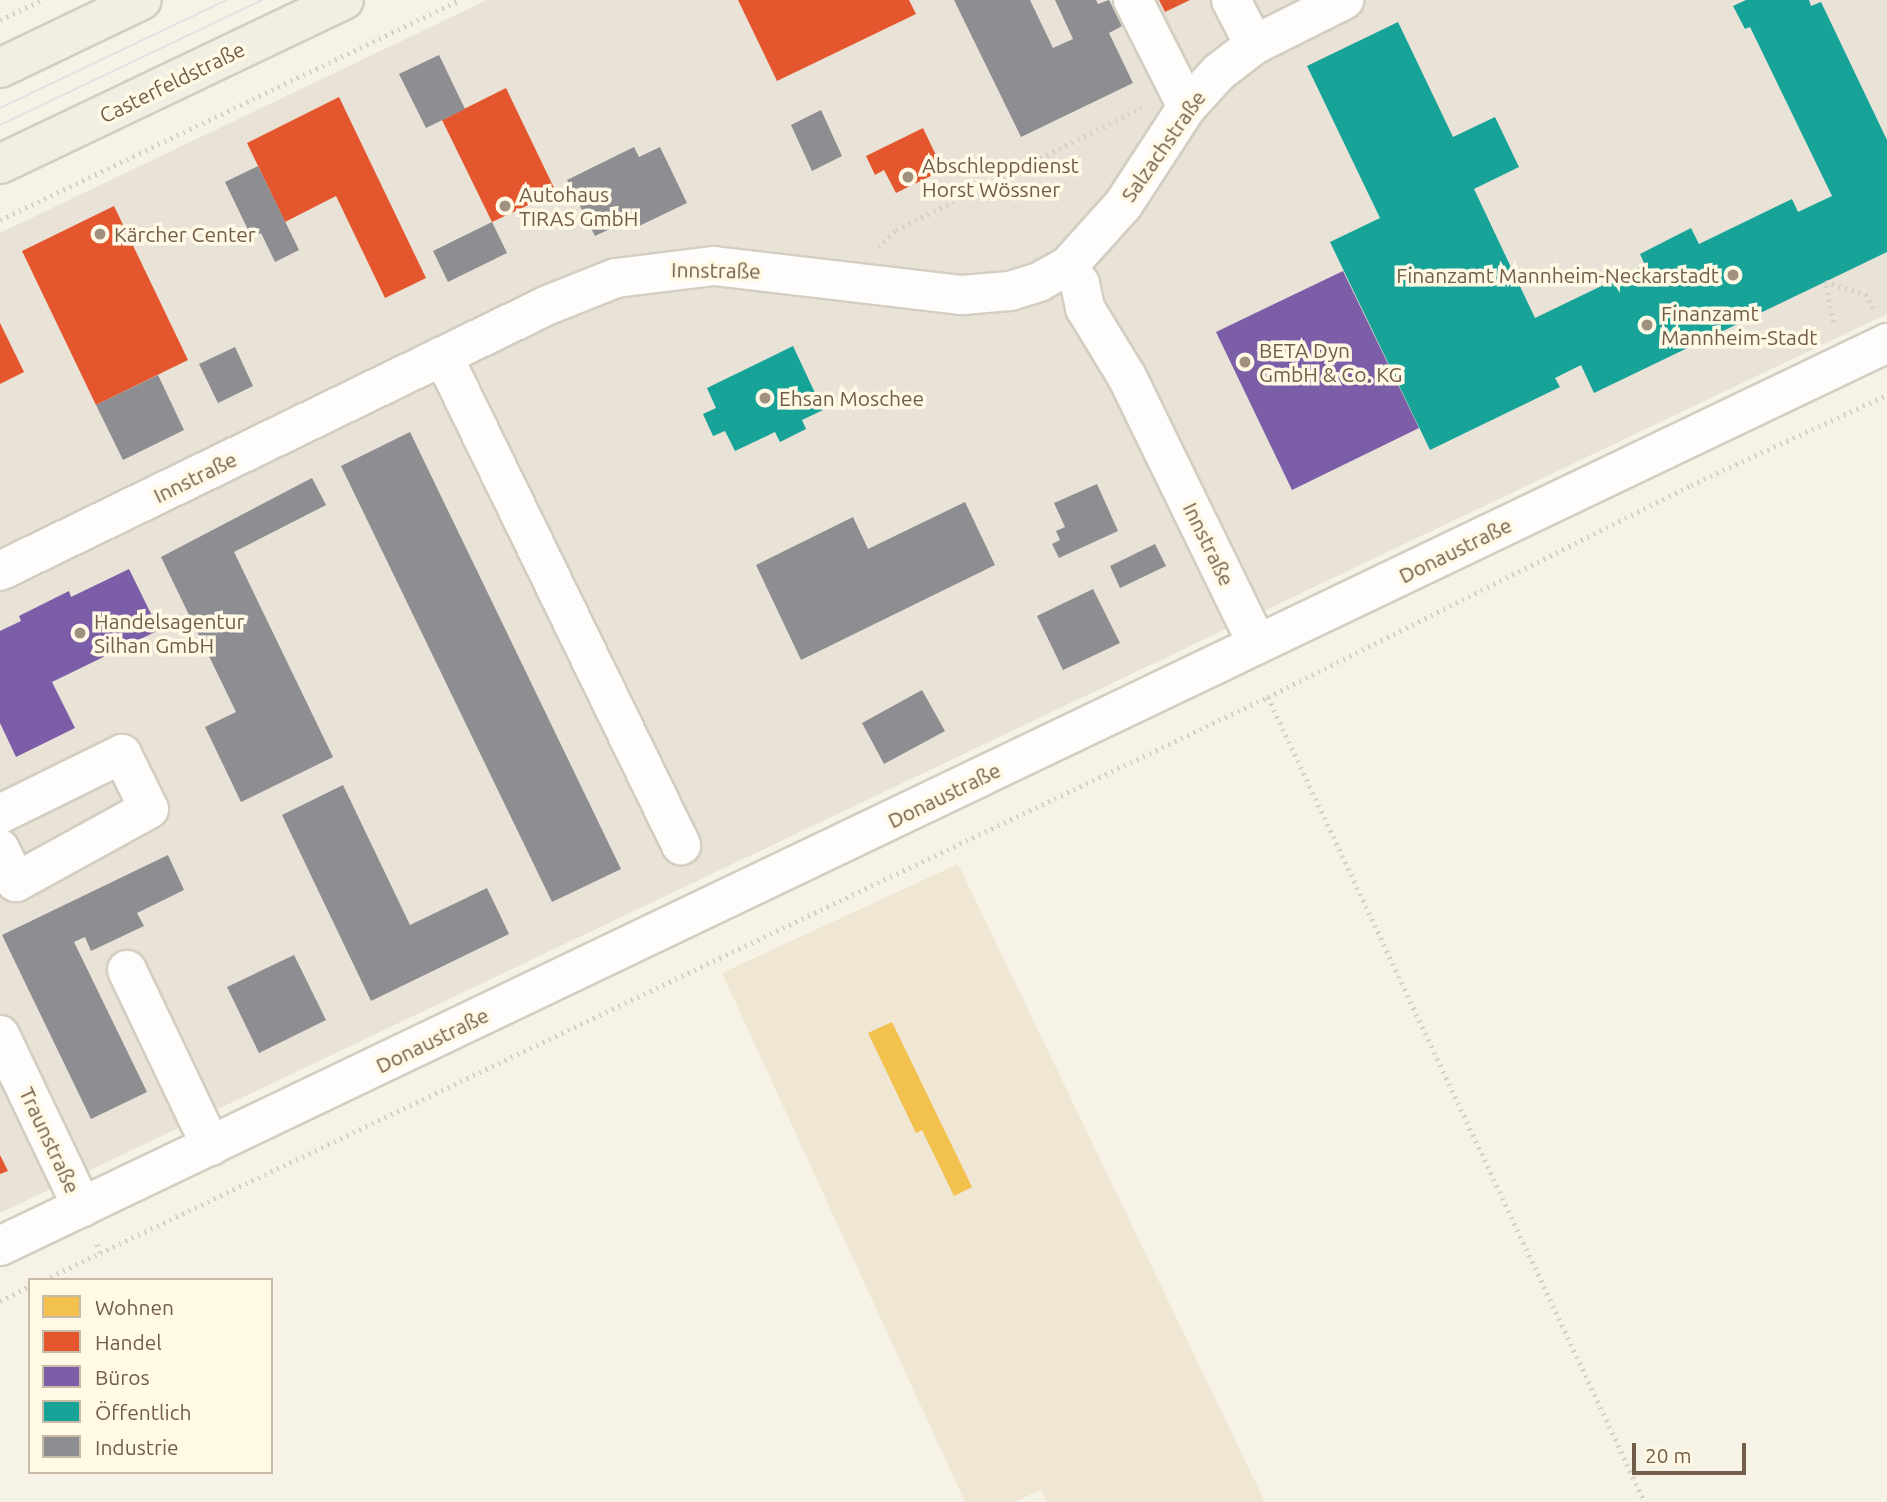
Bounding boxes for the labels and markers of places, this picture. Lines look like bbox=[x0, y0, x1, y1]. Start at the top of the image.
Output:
place label: Abschleppdienst Horst Wössner bbox=[922, 152, 1079, 202]
marker: Abschleppdienst Horst Wössner bbox=[900, 169, 916, 185]
place label: Autohaus TIRAS GmbH bbox=[519, 181, 639, 231]
marker: Autohaus TIRAS GmbH bbox=[497, 198, 513, 214]
place label: Kärcher Center bbox=[114, 221, 256, 247]
marker: Kärcher Center bbox=[92, 226, 108, 242]
place label: Finanzamt Mannheim-Neckarstadt bbox=[1396, 262, 1719, 288]
marker: Finanzamt Mannheim-Neckarstadt bbox=[1725, 267, 1741, 283]
place label: Finanzamt Mannheim-Stadt bbox=[1661, 300, 1817, 350]
marker: Finanzamt Mannheim-Stadt bbox=[1639, 317, 1655, 333]
place label: BETA Dyn GmbH & Co. KG bbox=[1259, 337, 1402, 387]
marker: BETA Dyn GmbH & Co. KG bbox=[1237, 354, 1253, 370]
place label: Ehsan Moschee bbox=[779, 385, 924, 411]
marker: Ehsan Moschee bbox=[757, 390, 773, 406]
place label: Handelsagentur Silhan GmbH bbox=[94, 608, 245, 658]
marker: Handelsagentur Silhan GmbH bbox=[72, 625, 88, 641]

